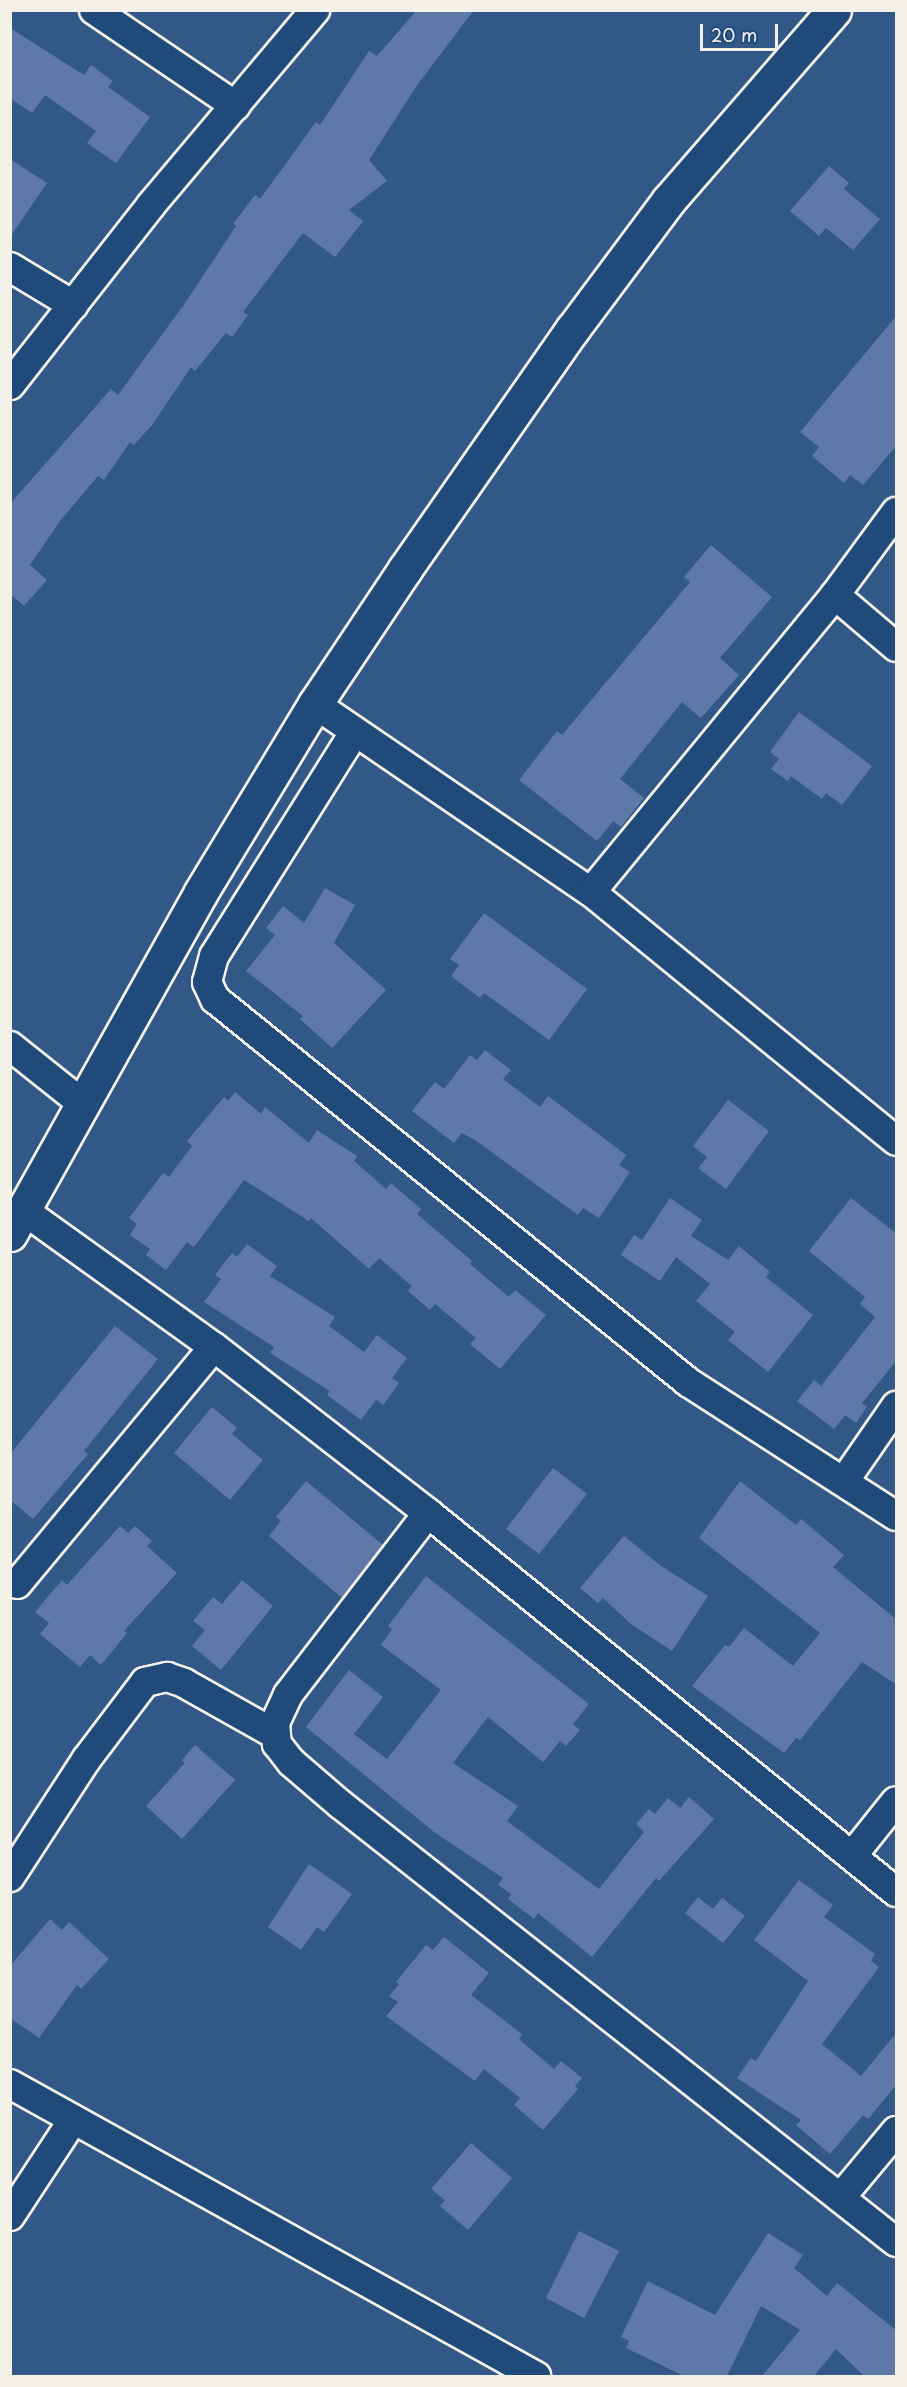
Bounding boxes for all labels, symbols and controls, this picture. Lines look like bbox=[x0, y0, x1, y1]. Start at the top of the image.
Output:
scale bar bbox=[703, 12, 781, 50]
text: 20 m bbox=[711, 21, 757, 48]

